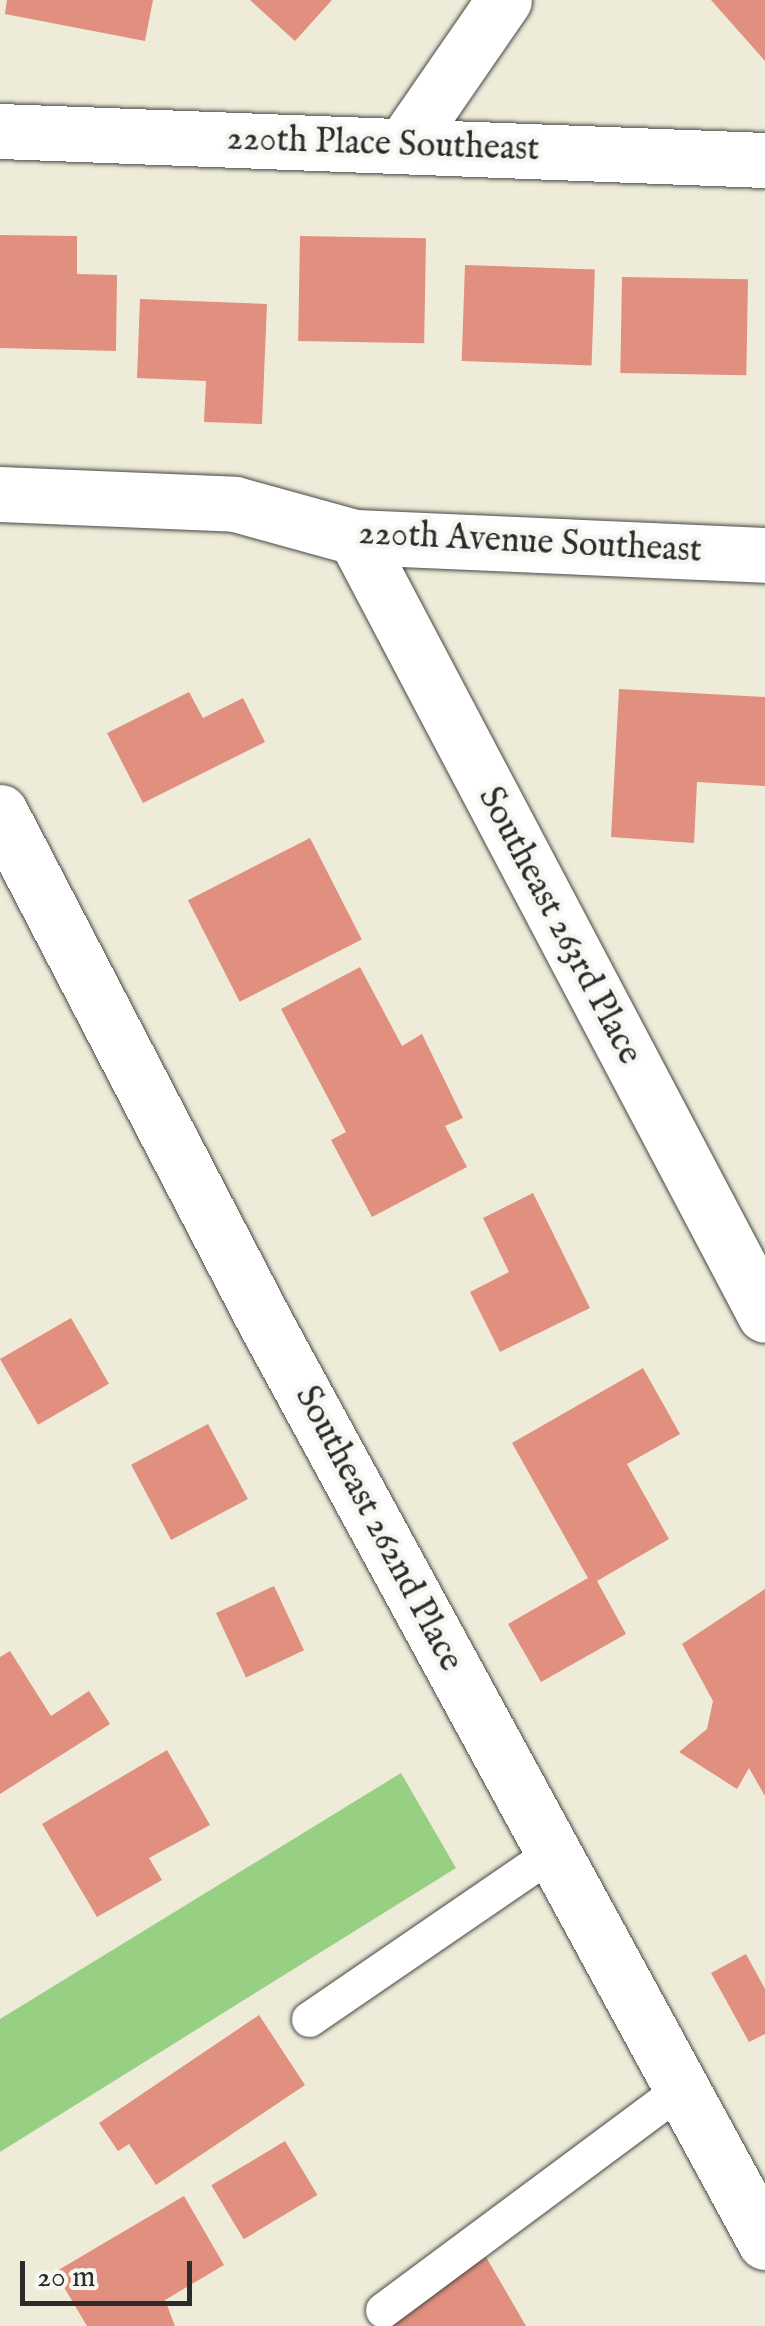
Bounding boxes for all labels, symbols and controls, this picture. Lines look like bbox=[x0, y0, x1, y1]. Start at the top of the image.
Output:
street label: 220th Place Southeast bbox=[226, 119, 540, 171]
street label: 220th Avenue Southeast bbox=[357, 513, 703, 573]
street label: Southeast 263rd Place bbox=[468, 780, 650, 1072]
street label: Southeast 262nd Place bbox=[285, 1379, 471, 1679]
scale bar bbox=[25, 2241, 198, 2303]
text: 20 m bbox=[37, 2259, 96, 2297]

